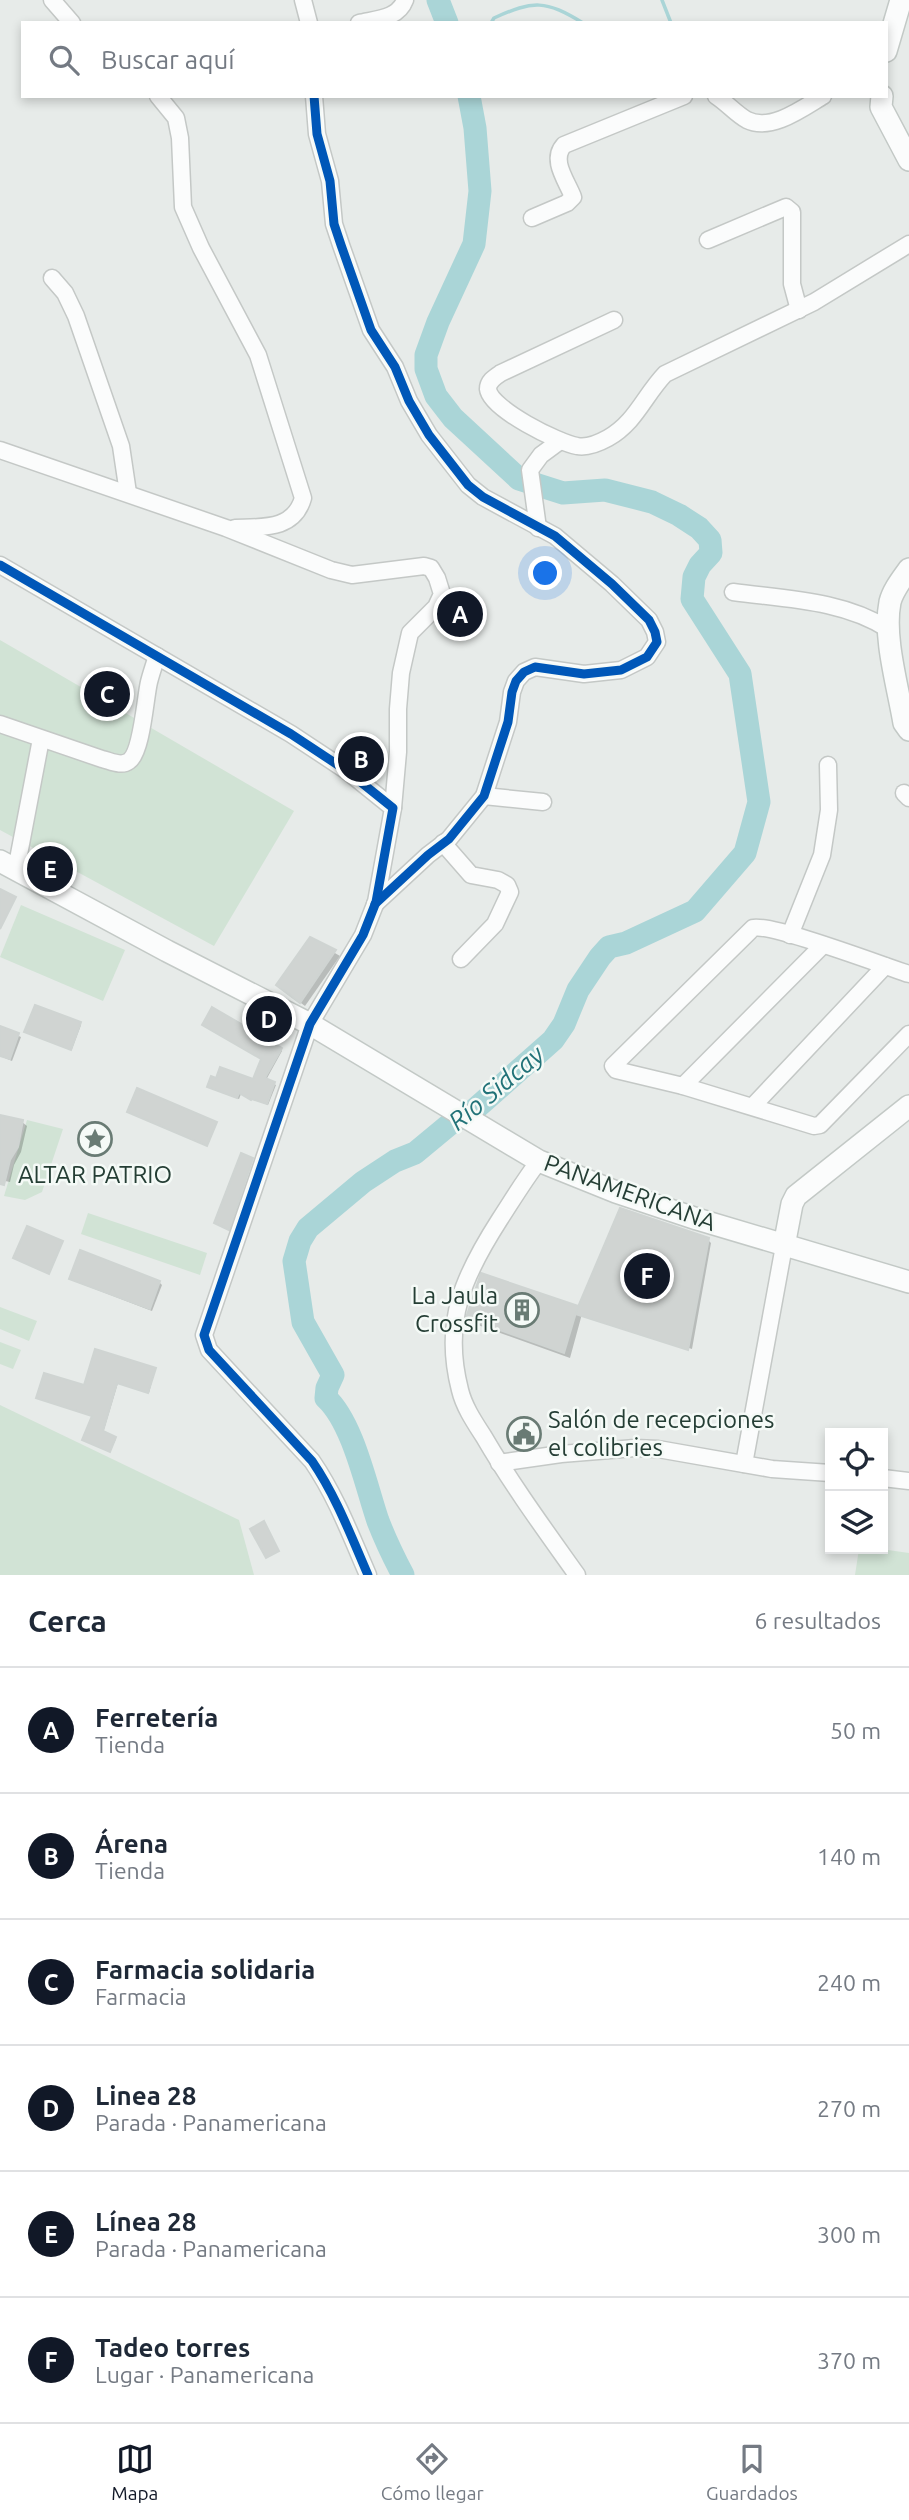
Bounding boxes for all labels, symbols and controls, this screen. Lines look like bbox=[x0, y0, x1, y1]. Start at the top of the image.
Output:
search box bbox=[21, 21, 888, 98]
icon: search bbox=[45, 41, 83, 79]
text: Buscar aquí bbox=[101, 45, 235, 74]
your location bbox=[528, 556, 562, 590]
pin: A bbox=[437, 588, 483, 640]
pin: C bbox=[84, 668, 130, 720]
pin: B bbox=[338, 733, 384, 785]
pin: E bbox=[27, 843, 73, 895]
pin: D bbox=[246, 993, 292, 1045]
water label: Río Sidcay bbox=[442, 1039, 550, 1136]
place icon: ALTAR PATRIO bbox=[76, 1120, 114, 1158]
street label: PANAMERICANA bbox=[541, 1149, 720, 1236]
place label: ALTAR PATRIO bbox=[18, 1161, 172, 1188]
pin: F bbox=[624, 1250, 670, 1302]
place label: La Jaula Crossfit bbox=[411, 1282, 499, 1337]
building icon: La Jaula Crossfit bbox=[503, 1291, 541, 1329]
place label: Salón de recepciones el colibries bbox=[548, 1406, 774, 1461]
public building icon: Salón de recepciones el colibries bbox=[505, 1415, 543, 1453]
map controls bbox=[825, 1428, 888, 1554]
button: locate bbox=[825, 1428, 888, 1491]
button: layers bbox=[825, 1491, 888, 1554]
text: Cerca bbox=[28, 1604, 107, 1638]
text: 6 resultados bbox=[755, 1608, 881, 1633]
text: Ferretería bbox=[95, 1703, 218, 1732]
text: A bbox=[43, 1718, 59, 1743]
text: 50 m bbox=[830, 1718, 881, 1743]
text: Tienda bbox=[95, 1732, 165, 1757]
text: Árena bbox=[95, 1829, 168, 1858]
text: B bbox=[43, 1844, 59, 1869]
text: 140 m bbox=[817, 1844, 881, 1869]
text: Tienda bbox=[95, 1858, 165, 1883]
text: Farmacia solidaria bbox=[95, 1955, 315, 1984]
text: C bbox=[44, 1970, 58, 1995]
text: 240 m bbox=[817, 1970, 881, 1995]
text: Farmacia bbox=[95, 1984, 187, 2009]
text: Linea 28 bbox=[95, 2081, 196, 2110]
text: D bbox=[43, 2096, 59, 2121]
text: 270 m bbox=[817, 2096, 881, 2121]
text: Parada · Panamericana bbox=[95, 2110, 327, 2135]
text: Línea 28 bbox=[95, 2207, 196, 2236]
text: E bbox=[44, 2222, 58, 2247]
text: 300 m bbox=[817, 2222, 881, 2247]
text: Parada · Panamericana bbox=[95, 2236, 327, 2261]
text: Tadeo torres bbox=[95, 2333, 250, 2362]
text: F bbox=[45, 2348, 57, 2373]
text: 370 m bbox=[817, 2348, 881, 2373]
text: Lugar · Panamericana bbox=[95, 2362, 314, 2387]
tab: Mapa bbox=[111, 2440, 158, 2504]
tab: Cómo llegar bbox=[381, 2440, 484, 2504]
tab: Guardados bbox=[706, 2440, 798, 2504]

